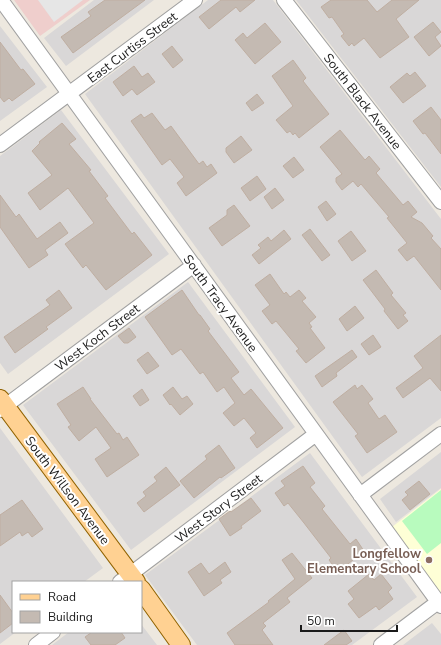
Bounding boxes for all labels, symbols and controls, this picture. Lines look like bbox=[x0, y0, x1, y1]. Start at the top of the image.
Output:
street label: East Curtiss Street bbox=[84, 8, 182, 88]
street label: South Black Avenue bbox=[319, 50, 406, 153]
street label: South Tracy Avenue bbox=[179, 251, 262, 356]
street label: West Koch Street bbox=[51, 300, 144, 376]
street label: South Willson Avenue bbox=[21, 433, 114, 548]
street label: West Story Street bbox=[171, 470, 266, 548]
place label: Longfellow Elementary School bbox=[307, 545, 422, 578]
marker: Longfellow Elementary School bbox=[424, 555, 434, 565]
legend bbox=[12, 581, 142, 633]
text: Road bbox=[48, 589, 76, 605]
scale bar bbox=[301, 607, 397, 633]
text: Building bbox=[48, 609, 93, 625]
text: 50 m bbox=[307, 613, 335, 629]

